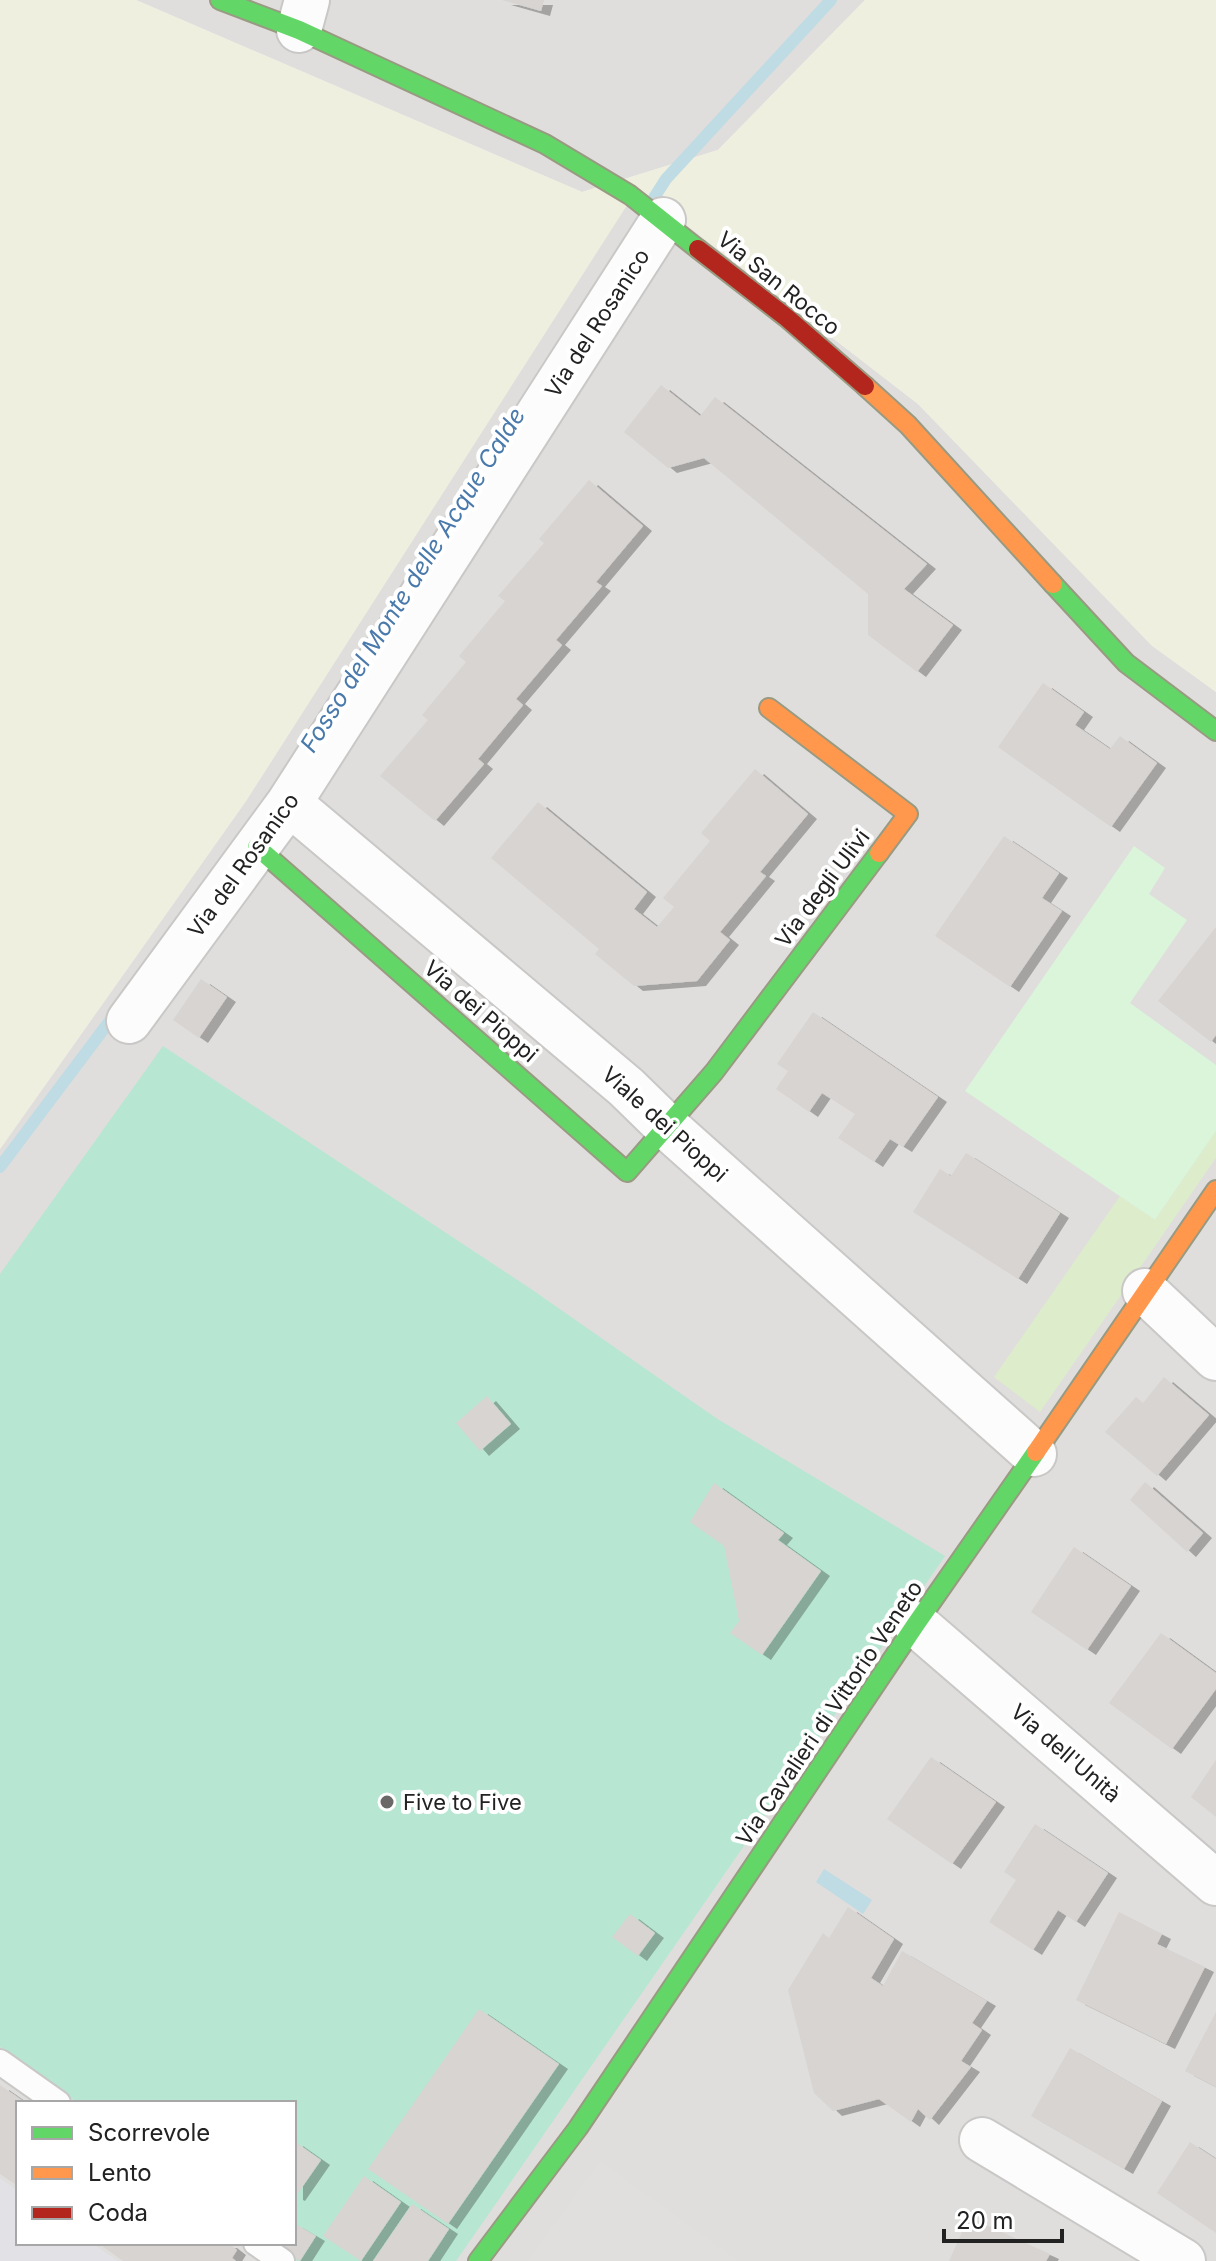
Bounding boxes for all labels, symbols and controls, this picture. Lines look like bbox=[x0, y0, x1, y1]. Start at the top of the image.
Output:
street label: Via San Rocco bbox=[713, 226, 845, 340]
street label: Via del Rosanico bbox=[539, 244, 655, 402]
water label: Fosso del Monte delle Acque Calde bbox=[294, 402, 531, 757]
street label: Via del Rosanico bbox=[182, 788, 304, 942]
street label: Via degli Ulivi bbox=[769, 824, 875, 952]
street label: Via dei Pioppi bbox=[419, 955, 543, 1067]
street label: Viale dei Pioppi bbox=[597, 1061, 733, 1187]
street label: Via Cavalieri di Vittorio Veneto bbox=[730, 1576, 928, 1850]
street label: Via dell'Unità bbox=[1006, 1698, 1126, 1808]
place label: Five to Five bbox=[403, 1789, 522, 1815]
marker: Five to Five bbox=[378, 1793, 396, 1811]
legend bbox=[16, 2101, 296, 2245]
text: Scorrevole bbox=[88, 2118, 210, 2147]
text: Lento bbox=[88, 2158, 152, 2187]
scale bar bbox=[944, 2193, 1062, 2243]
text: Coda bbox=[88, 2198, 148, 2227]
text: 20 m bbox=[956, 2206, 1014, 2235]

